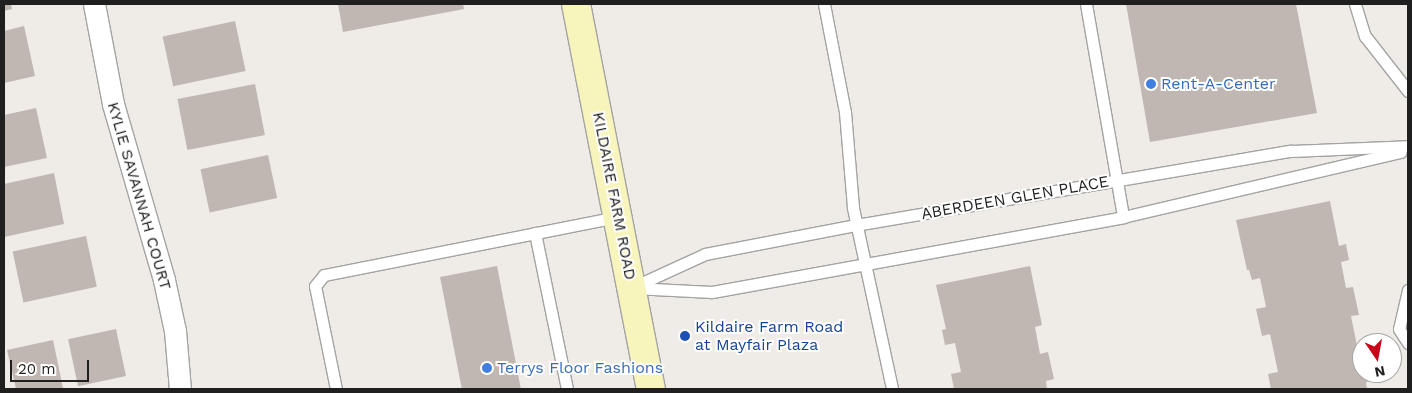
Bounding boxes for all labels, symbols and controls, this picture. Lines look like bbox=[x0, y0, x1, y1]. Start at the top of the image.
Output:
place label: Rent-A-Center bbox=[1161, 74, 1276, 94]
marker: Rent-A-Center bbox=[1145, 78, 1157, 90]
street label: KYLIE SAVANNAH COURT bbox=[103, 100, 175, 292]
street label: KILDAIRE FARM ROAD bbox=[588, 110, 640, 282]
street label: ABERDEEN GLEN PLACE bbox=[920, 172, 1110, 224]
place label: Kildaire Farm Road at Mayfair Plaza bbox=[695, 317, 843, 355]
marker: Kildaire Farm Road at Mayfair Plaza bbox=[679, 330, 691, 342]
north arrow bbox=[1352, 333, 1402, 383]
scale bar bbox=[12, 350, 91, 382]
place label: Terrys Floor Fashions bbox=[497, 358, 663, 378]
text: 20 m bbox=[18, 360, 56, 378]
marker: Terrys Floor Fashions bbox=[481, 362, 493, 374]
text: N bbox=[1373, 363, 1387, 381]

